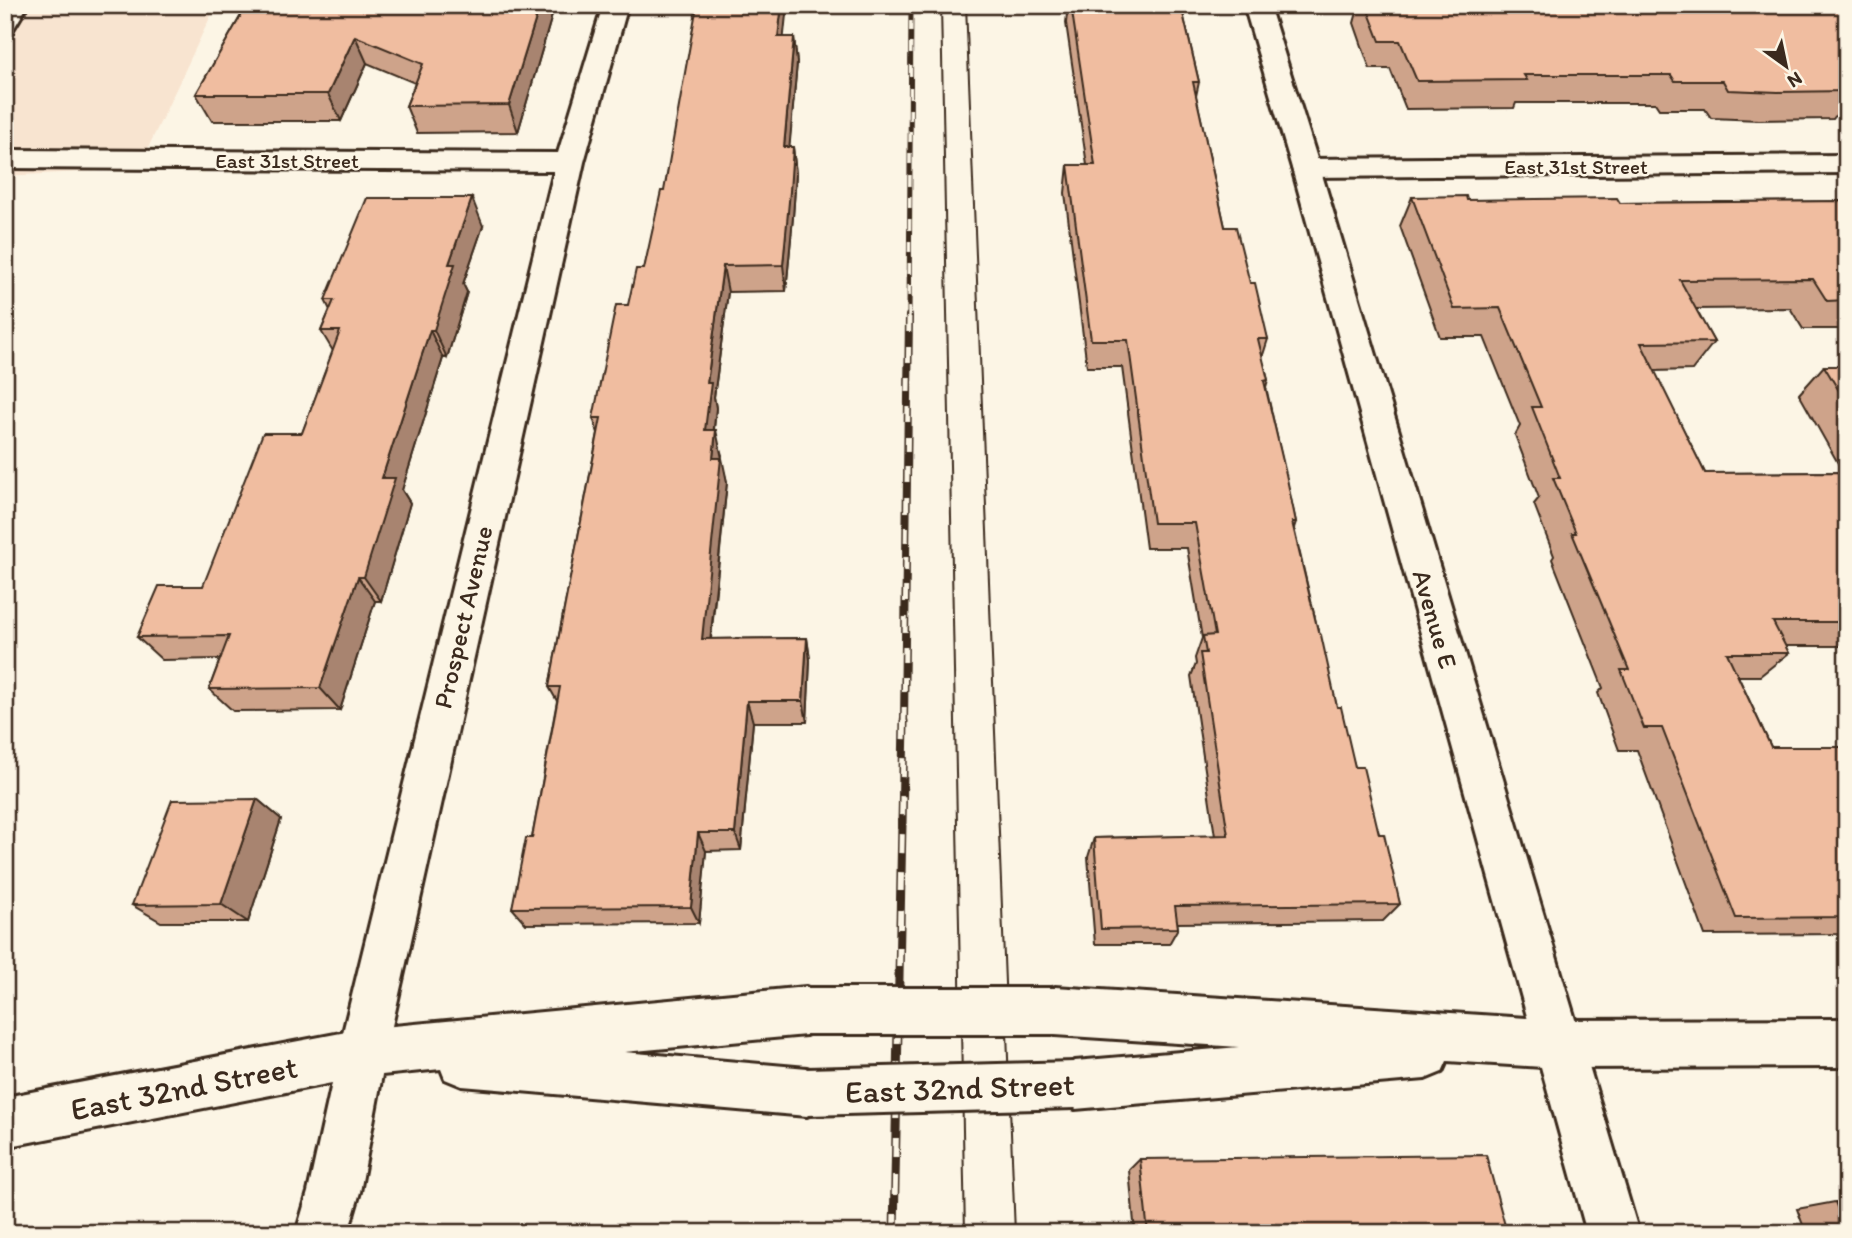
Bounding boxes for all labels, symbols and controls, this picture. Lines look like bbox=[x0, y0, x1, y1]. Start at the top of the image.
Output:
north arrow bbox=[1750, 32, 1820, 102]
text: N bbox=[1783, 67, 1807, 93]
street label: East 31st Street bbox=[215, 148, 359, 173]
street label: East 31st Street bbox=[1504, 154, 1648, 179]
street label: Prospect Avenue bbox=[426, 523, 500, 711]
street label: Avenue E bbox=[1406, 566, 1464, 672]
street label: East 32nd Street bbox=[67, 1047, 301, 1129]
street label: East 32nd Street bbox=[844, 1065, 1076, 1111]

